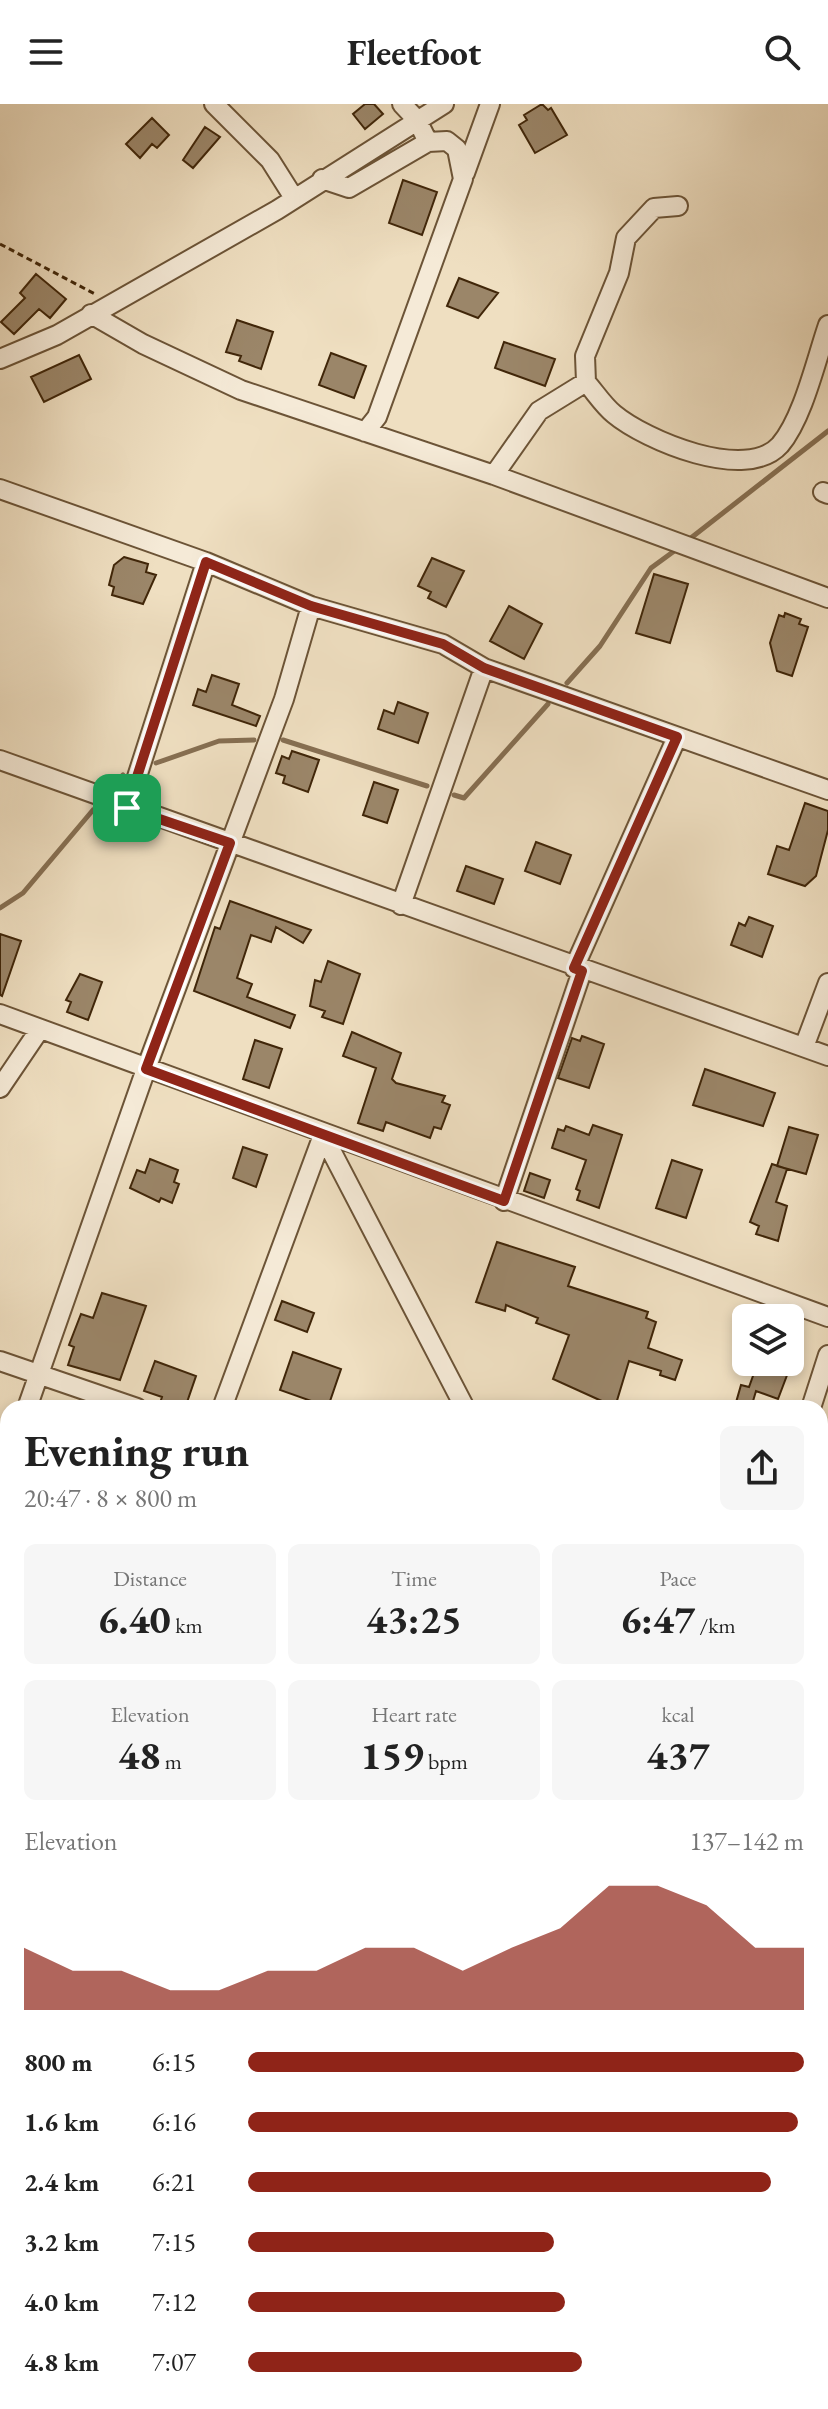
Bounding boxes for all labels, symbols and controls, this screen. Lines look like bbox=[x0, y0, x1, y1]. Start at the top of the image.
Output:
text: Fleetfoot bbox=[347, 29, 481, 76]
icon: menu bbox=[24, 30, 68, 74]
icon: search bbox=[760, 30, 804, 74]
pin bbox=[93, 774, 161, 842]
icon: arrive bbox=[105, 786, 149, 830]
map controls bbox=[732, 1304, 804, 1376]
button: layers bbox=[732, 1304, 804, 1376]
text: Evening run bbox=[24, 1422, 249, 1479]
button: share bbox=[720, 1426, 804, 1510]
text: 20:47 · 8 × 800 m bbox=[24, 1481, 197, 1515]
text: Distance bbox=[113, 1564, 187, 1593]
text: Time bbox=[391, 1564, 437, 1593]
text: Pace bbox=[660, 1564, 696, 1593]
text: 6.40 bbox=[97, 1593, 171, 1645]
text: 43:25 bbox=[366, 1593, 462, 1645]
text: 6:47 bbox=[620, 1593, 695, 1645]
text: km bbox=[171, 1611, 203, 1640]
text: /km bbox=[695, 1611, 736, 1640]
text: Elevation bbox=[110, 1700, 190, 1729]
text: Heart rate bbox=[371, 1700, 457, 1729]
text: kcal bbox=[661, 1700, 695, 1729]
text: 48 bbox=[118, 1729, 160, 1781]
text: 159 bbox=[360, 1729, 424, 1781]
text: 437 bbox=[646, 1729, 710, 1781]
text: m bbox=[160, 1747, 182, 1776]
text: bpm bbox=[424, 1747, 468, 1776]
text: Elevation bbox=[24, 1824, 118, 1858]
text: 137–142 m bbox=[689, 1824, 804, 1858]
text: 800 m bbox=[24, 2045, 92, 2079]
text: 6:15 bbox=[152, 2045, 196, 2079]
text: 1.6 km bbox=[24, 2105, 99, 2139]
text: 6:16 bbox=[152, 2105, 196, 2139]
text: 2.4 km bbox=[24, 2165, 99, 2199]
text: 6:21 bbox=[152, 2165, 196, 2199]
text: 3.2 km bbox=[24, 2225, 99, 2259]
text: 7:15 bbox=[152, 2225, 196, 2259]
text: 4.0 km bbox=[24, 2285, 99, 2319]
text: 7:12 bbox=[152, 2285, 196, 2319]
text: 4.8 km bbox=[24, 2345, 99, 2379]
text: 7:07 bbox=[152, 2345, 196, 2379]

